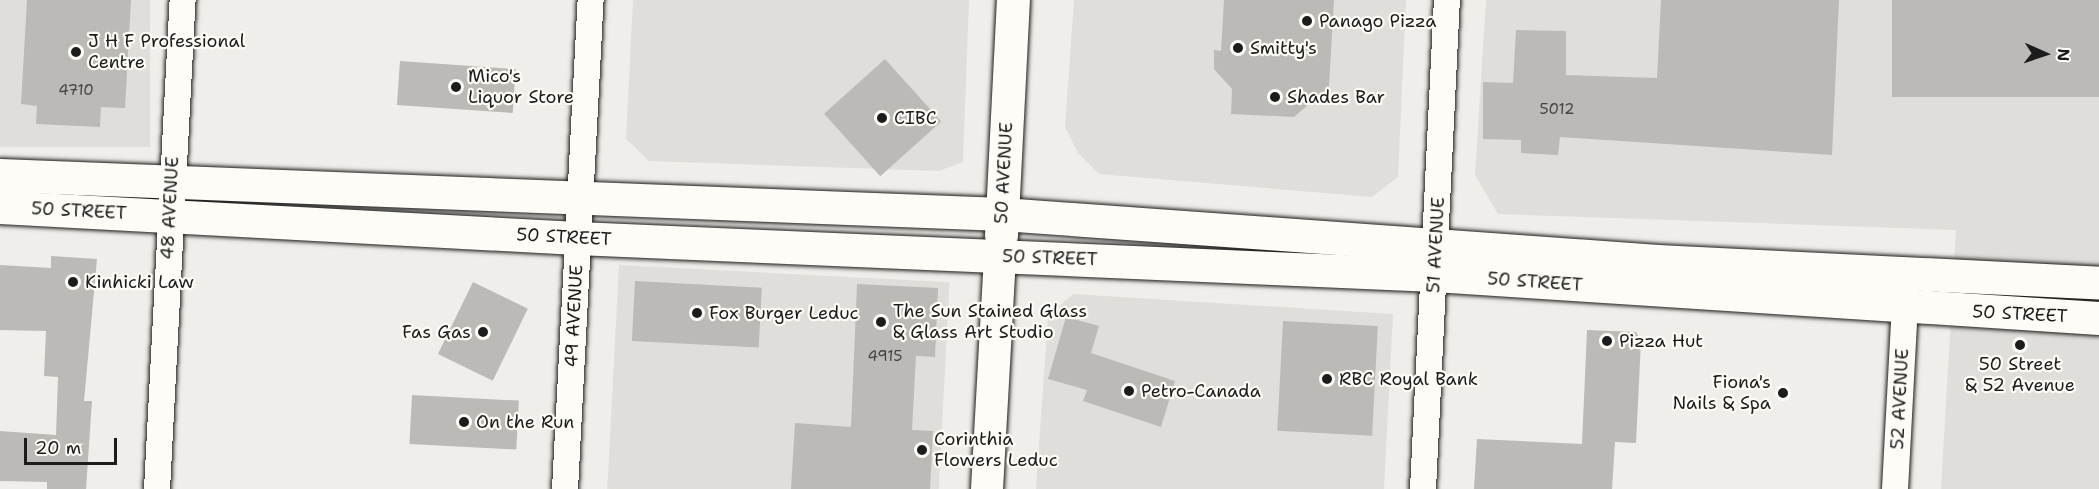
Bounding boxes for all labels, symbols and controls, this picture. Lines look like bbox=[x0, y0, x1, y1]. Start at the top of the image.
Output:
place label: Panago Pizza bbox=[1319, 10, 1436, 32]
marker: Panago Pizza bbox=[1300, 14, 1314, 28]
north arrow bbox=[2015, 24, 2075, 84]
place label: J H F Professional Centre bbox=[88, 31, 245, 74]
place label: Smitty's bbox=[1250, 37, 1317, 59]
marker: Smitty's bbox=[1231, 41, 1245, 55]
marker: J H F Professional Centre bbox=[69, 45, 83, 59]
text: N bbox=[2053, 48, 2074, 62]
place label: Mico's Liquor Store bbox=[468, 66, 574, 109]
marker: Mico's Liquor Store bbox=[449, 80, 463, 94]
house number: 4710 bbox=[58, 82, 94, 100]
place label: Shades Bar bbox=[1287, 86, 1385, 108]
marker: Shades Bar bbox=[1268, 90, 1282, 104]
house number: 5012 bbox=[1539, 101, 1575, 119]
place label: CIBC bbox=[894, 107, 937, 129]
marker: CIBC bbox=[875, 111, 889, 125]
street label: 50 AVENUE bbox=[991, 122, 1017, 224]
street label: 48 AVENUE bbox=[157, 156, 183, 260]
street label: 51 AVENUE bbox=[1423, 196, 1449, 294]
street label: 50 STREET bbox=[31, 198, 127, 224]
street label: 50 STREET bbox=[516, 224, 612, 250]
street label: 50 STREET bbox=[1002, 246, 1098, 270]
street label: 49 AVENUE bbox=[561, 264, 587, 368]
street label: 50 STREET bbox=[1487, 268, 1583, 296]
place label: Kinhicki Law bbox=[85, 271, 194, 293]
marker: Kinhicki Law bbox=[66, 275, 80, 289]
place label: The Sun Stained Glass & Glass Art Studio bbox=[893, 301, 1087, 344]
street label: 50 STREET bbox=[1972, 301, 2068, 327]
place label: Fox Burger Leduc bbox=[709, 302, 859, 324]
marker: Fox Burger Leduc bbox=[690, 306, 704, 320]
marker: The Sun Stained Glass & Glass Art Studio bbox=[874, 315, 888, 329]
place label: Fas Gas bbox=[402, 321, 471, 343]
marker: Fas Gas bbox=[476, 325, 490, 339]
place label: Pizza Hut bbox=[1619, 330, 1703, 352]
marker: Pizza Hut bbox=[1600, 334, 1614, 348]
marker: 50 Street & 52 Avenue bbox=[2013, 338, 2027, 352]
house number: 4915 bbox=[867, 348, 903, 366]
street label: 52 AVENUE bbox=[1887, 348, 1913, 450]
place label: 50 Street & 52 Avenue bbox=[1965, 354, 2075, 397]
place label: RBC Royal Bank bbox=[1339, 368, 1478, 390]
marker: RBC Royal Bank bbox=[1320, 372, 1334, 386]
place label: Fiona's Nails & Spa bbox=[1673, 372, 1771, 415]
place label: Petro-Canada bbox=[1141, 380, 1261, 402]
marker: Petro-Canada bbox=[1122, 384, 1136, 398]
marker: Fiona's Nails & Spa bbox=[1776, 386, 1790, 400]
place label: On the Run bbox=[476, 411, 574, 433]
marker: On the Run bbox=[457, 415, 471, 429]
scale bar bbox=[27, 426, 120, 464]
place label: Corinthia Flowers Leduc bbox=[934, 429, 1058, 472]
text: 20 m bbox=[35, 436, 81, 460]
marker: Corinthia Flowers Leduc bbox=[915, 443, 929, 457]

